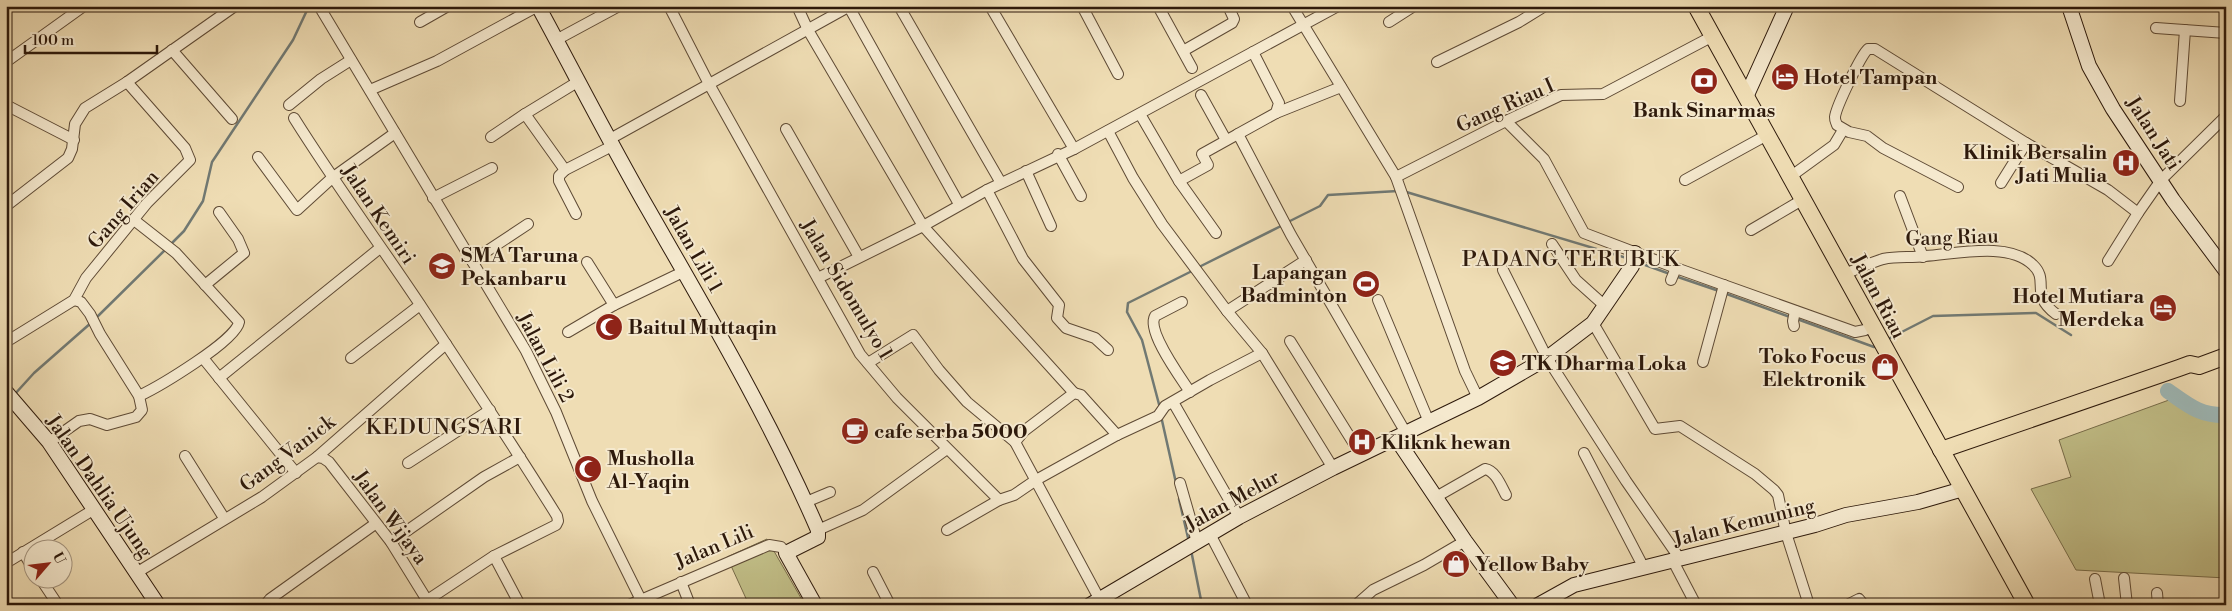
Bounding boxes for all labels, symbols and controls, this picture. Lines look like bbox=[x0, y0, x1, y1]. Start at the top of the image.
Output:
scale bar bbox=[25, 22, 158, 54]
text: 100 m bbox=[32, 31, 74, 50]
hotel icon: Hotel Tampan bbox=[1770, 62, 1800, 92]
bank icon: Bank Sinarmas bbox=[1689, 66, 1719, 96]
place label: Hotel Tampan bbox=[1804, 66, 1938, 91]
street label: Gang Riau I bbox=[1453, 73, 1559, 139]
street label: Jalan Jati bbox=[2119, 91, 2186, 176]
place label: Bank Sinarmas bbox=[1633, 99, 1775, 124]
place label: Klinik Bersalin Jati Mulia bbox=[1963, 141, 2108, 189]
hospital icon: Klinik Bersalin Jati Mulia bbox=[2111, 148, 2141, 178]
street label: Jalan Kemiri bbox=[335, 159, 421, 270]
street label: Gang Irian bbox=[83, 165, 165, 255]
street label: Jalan Lili 1 bbox=[657, 201, 728, 298]
street label: Jalan Sidomulyo 1 bbox=[793, 214, 898, 365]
street label: Gang Riau bbox=[1905, 224, 2000, 253]
place label: SMA Taruna Pekanbaru bbox=[461, 244, 578, 292]
district label: PADANG TERUBUK bbox=[1462, 246, 1681, 273]
street label: Jalan Riau bbox=[1844, 249, 1911, 344]
school or university icon: SMA Taruna Pekanbaru bbox=[427, 251, 457, 281]
place label: Lapangan Badminton bbox=[1240, 261, 1348, 309]
sports icon: Lapangan Badminton bbox=[1351, 269, 1381, 299]
place label: Hotel Mutiara Merdeka bbox=[2012, 285, 2144, 333]
hotel icon: Hotel Mutiara Merdeka bbox=[2148, 293, 2178, 323]
street label: Jalan Lili 2 bbox=[510, 307, 579, 407]
mosque icon: Baitul Muttaqin bbox=[594, 312, 624, 342]
place label: Baitul Muttaqin bbox=[628, 316, 777, 341]
place label: Toko Focus Elektronik bbox=[1759, 345, 1867, 393]
school or university icon: TK Dharma Loka bbox=[1488, 348, 1518, 378]
place label: TK Dharma Loka bbox=[1522, 352, 1687, 377]
shop icon: Toko Focus Elektronik bbox=[1870, 352, 1900, 382]
street label: Gang Vanick bbox=[235, 409, 342, 498]
street label: Jalan Dahlia Ujung bbox=[42, 410, 158, 562]
district label: KEDUNGSARI bbox=[365, 414, 523, 441]
cafe icon: cafe serba 5000 bbox=[840, 416, 870, 446]
place label: cafe serba 5000 bbox=[874, 420, 1028, 445]
hospital icon: Kliknk hewan bbox=[1347, 427, 1377, 457]
place label: Kliknk hewan bbox=[1381, 431, 1511, 456]
place label: Musholla Al-Yaqin bbox=[606, 447, 695, 495]
mosque icon: Musholla Al-Yaqin bbox=[573, 454, 603, 484]
street label: Jalan Wijaya bbox=[347, 465, 433, 571]
street label: Jalan Melur bbox=[1180, 465, 1285, 538]
street label: Jalan Kemuning bbox=[1670, 494, 1818, 553]
street label: Jalan Lili bbox=[671, 519, 758, 576]
north arrow bbox=[22, 538, 72, 588]
shop icon: Yellow Baby bbox=[1441, 549, 1471, 579]
place label: Yellow Baby bbox=[1475, 553, 1590, 578]

